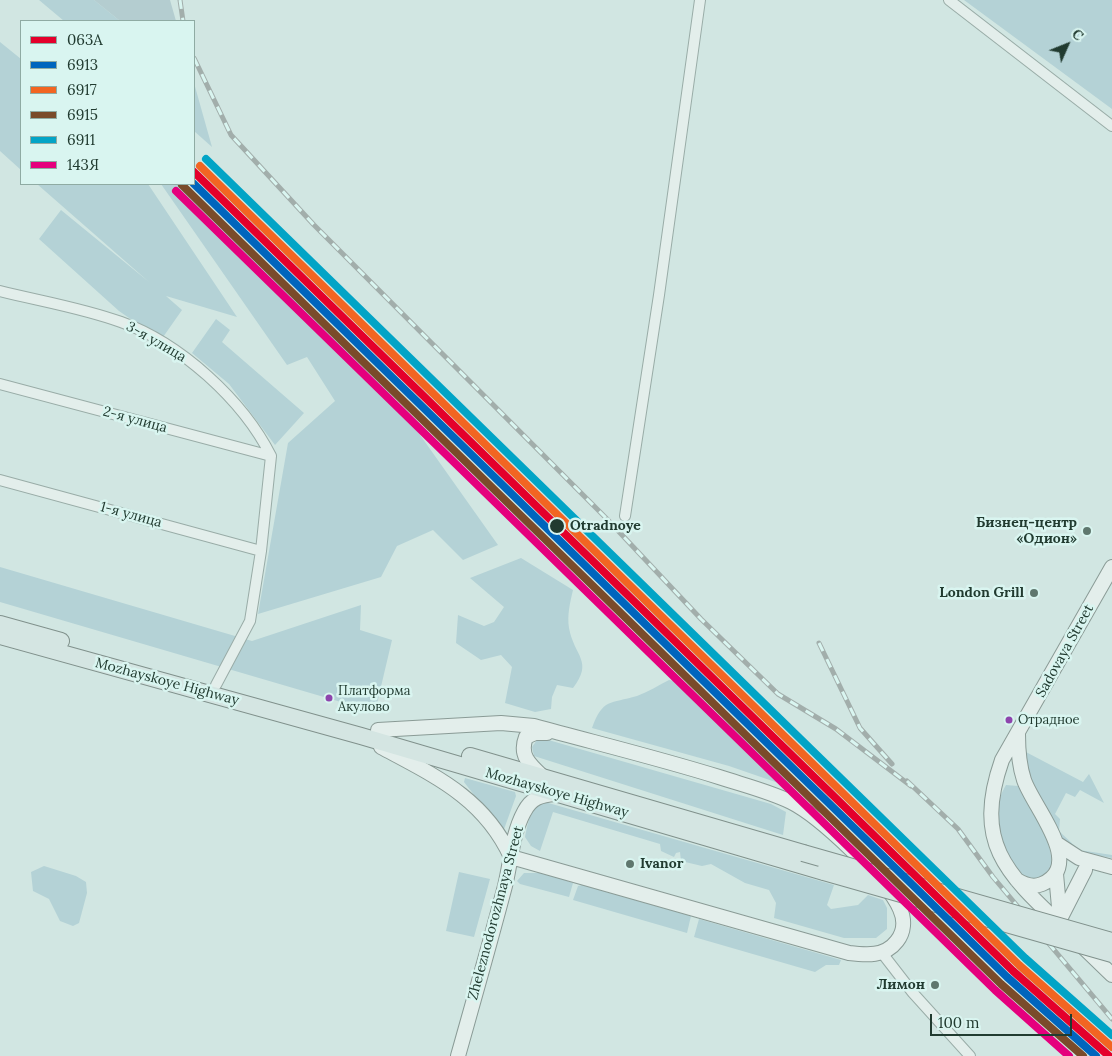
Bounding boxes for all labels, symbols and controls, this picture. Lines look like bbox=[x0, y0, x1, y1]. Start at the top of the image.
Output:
legend bbox=[20, 20, 195, 185]
north arrow bbox=[1042, 20, 1092, 70]
text: С bbox=[1068, 25, 1088, 44]
text: 063А bbox=[67, 30, 103, 49]
text: 6913 bbox=[67, 55, 98, 74]
text: 6917 bbox=[67, 80, 97, 99]
text: 6915 bbox=[67, 105, 98, 124]
text: 6911 bbox=[67, 130, 95, 149]
text: 143Я bbox=[67, 155, 99, 174]
street label: 3-я улица bbox=[123, 318, 189, 366]
street label: 2-я улица bbox=[101, 403, 169, 437]
street label: 1-я улица bbox=[98, 499, 164, 531]
place label: Бизнец-центр «Одион» bbox=[976, 515, 1077, 548]
marker: Otradnoye bbox=[548, 517, 566, 535]
place label: Otradnoye bbox=[570, 518, 641, 534]
marker: Бизнец-центр «Одион» bbox=[1081, 525, 1093, 537]
place label: London Grill bbox=[939, 585, 1024, 601]
marker: London Grill bbox=[1028, 587, 1040, 599]
street label: Sadovaya Street bbox=[1033, 602, 1097, 700]
street label: Mozhayskoye Highway bbox=[93, 655, 241, 709]
place label: Платформа Акулово bbox=[338, 683, 411, 714]
marker: Платформа Акулово bbox=[324, 693, 334, 703]
place label: Отрадное bbox=[1018, 712, 1080, 728]
marker: Отрадное bbox=[1004, 715, 1014, 725]
street label: Mozhayskoye Highway bbox=[483, 765, 631, 821]
street label: Zheleznodorozhnaya Street bbox=[465, 824, 527, 1002]
place label: Ivanor bbox=[640, 856, 683, 872]
marker: Ivanor bbox=[624, 858, 636, 870]
place label: Лимон bbox=[876, 977, 925, 993]
marker: Лимон bbox=[929, 979, 941, 991]
scale bar bbox=[932, 1004, 1074, 1036]
text: 100 m bbox=[938, 1013, 979, 1032]

